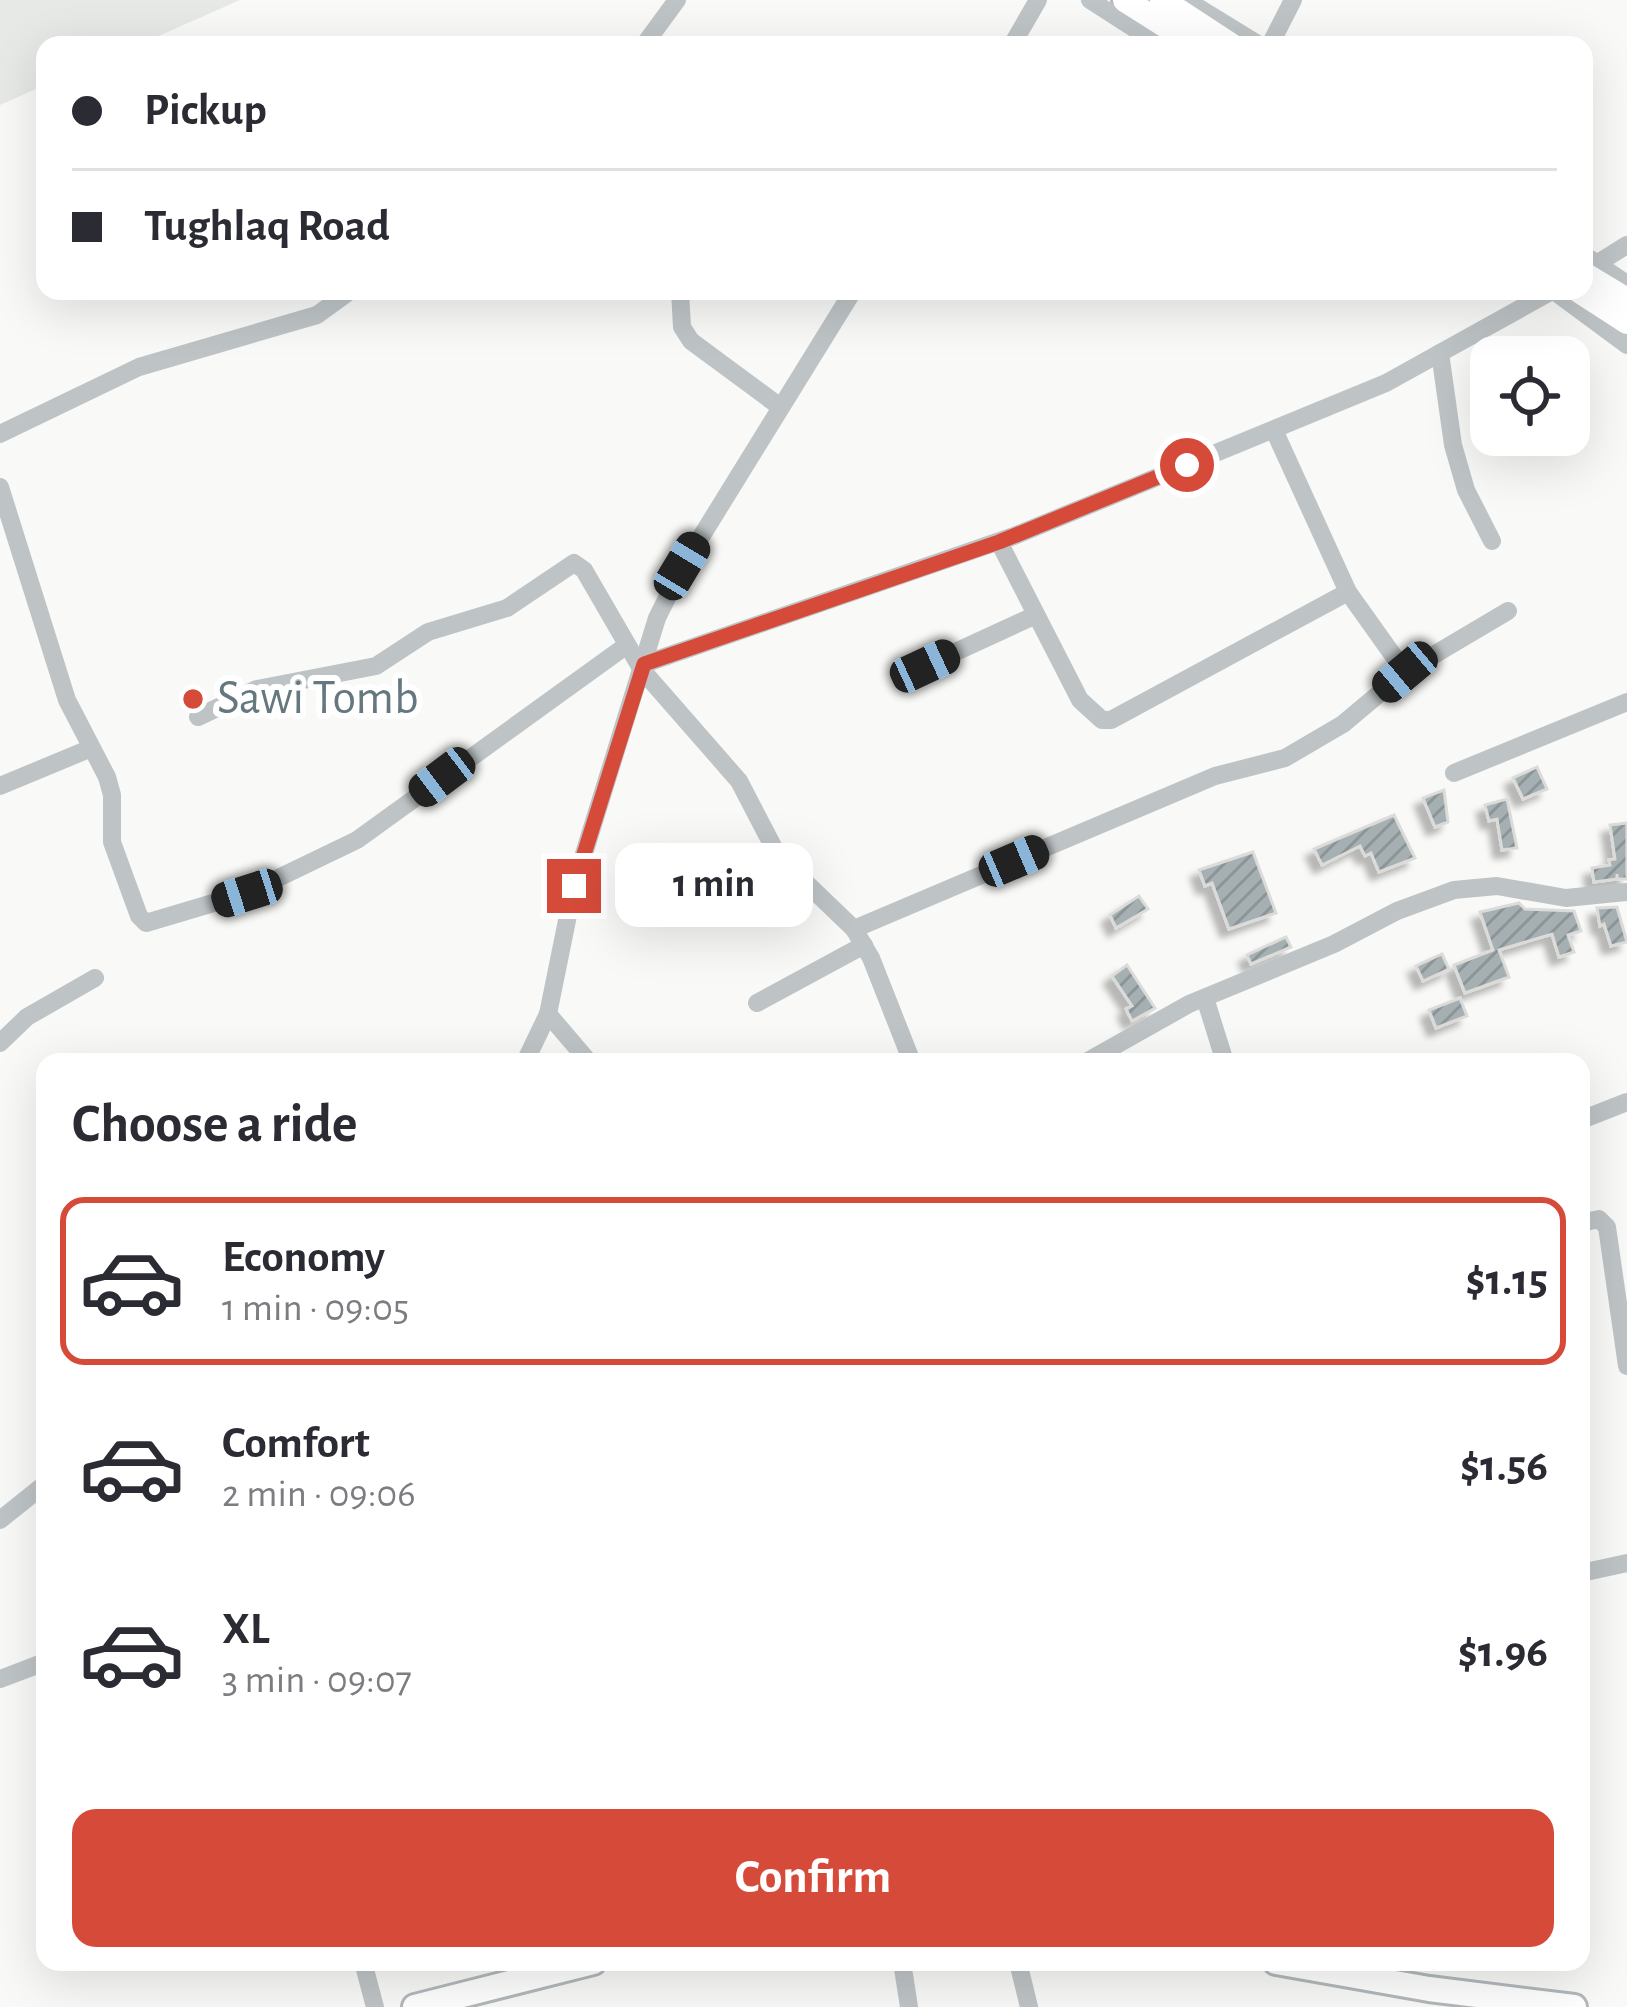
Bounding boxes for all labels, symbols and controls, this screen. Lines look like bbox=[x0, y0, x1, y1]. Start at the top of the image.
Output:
text: Pickup bbox=[144, 88, 267, 133]
text: Tughlaq Road bbox=[144, 204, 390, 249]
map controls bbox=[1470, 336, 1590, 456]
button: locate bbox=[1470, 336, 1590, 456]
route start bbox=[1160, 438, 1214, 492]
car bbox=[648, 526, 716, 606]
car bbox=[885, 634, 965, 698]
car bbox=[1366, 635, 1444, 709]
place label: Sawi Tomb bbox=[217, 675, 419, 723]
marker: Sawi Tomb bbox=[180, 686, 206, 712]
car bbox=[402, 741, 482, 813]
car bbox=[974, 830, 1054, 892]
callout: 1 min bbox=[616, 844, 814, 928]
route end bbox=[547, 859, 601, 913]
car bbox=[207, 865, 287, 921]
text: 1 min bbox=[673, 865, 755, 904]
text: Choose a ride bbox=[72, 1098, 358, 1152]
icon: car bbox=[78, 1227, 186, 1335]
text: Economy bbox=[222, 1235, 385, 1280]
text: $1.15 bbox=[1466, 1258, 1548, 1303]
text: 1 min · 09:05 bbox=[222, 1289, 409, 1328]
icon: car bbox=[78, 1413, 186, 1521]
text: Comfort bbox=[222, 1421, 370, 1466]
text: $1.56 bbox=[1460, 1444, 1548, 1489]
text: 2 min · 09:06 bbox=[222, 1475, 416, 1514]
icon: car bbox=[78, 1599, 186, 1707]
text: XL bbox=[222, 1607, 270, 1652]
text: $1.96 bbox=[1458, 1630, 1548, 1675]
text: 3 min · 09:07 bbox=[222, 1661, 412, 1700]
button: Confirm bbox=[72, 1809, 1554, 1947]

